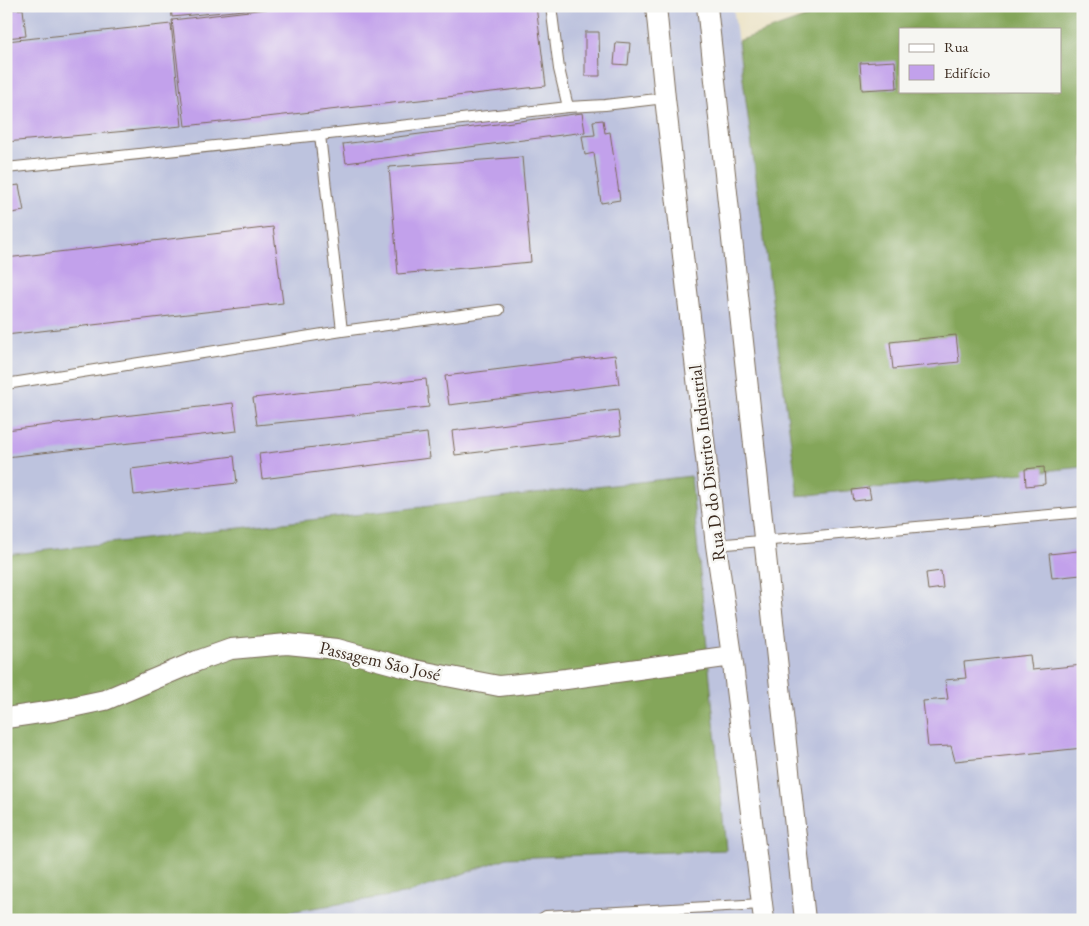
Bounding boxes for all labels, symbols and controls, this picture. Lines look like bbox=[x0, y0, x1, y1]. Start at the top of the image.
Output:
legend bbox=[899, 28, 1062, 92]
text: Rua bbox=[944, 37, 969, 56]
text: Edifício bbox=[944, 63, 990, 82]
street label: Rua D do Distrito Industrial bbox=[683, 364, 730, 562]
street label: Passagem São José bbox=[317, 635, 443, 686]

